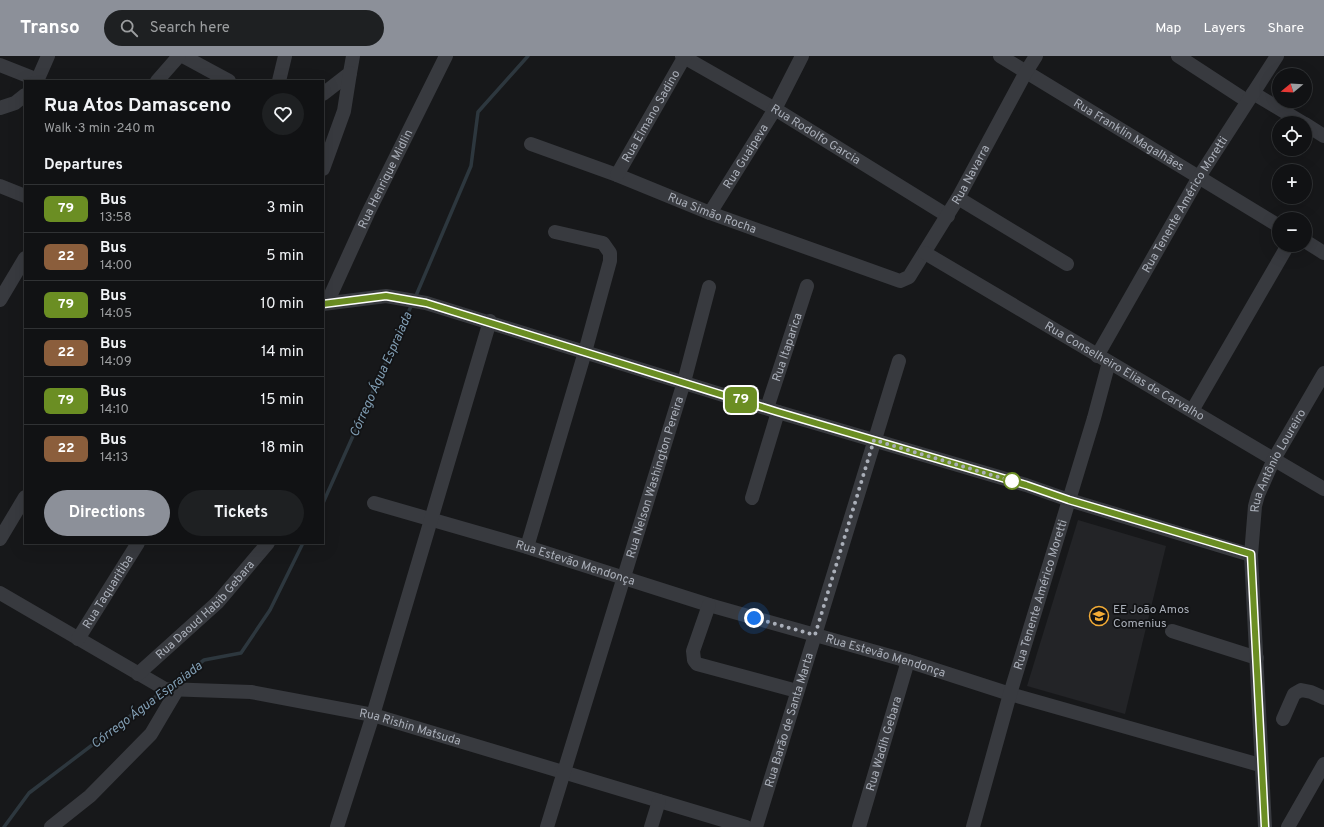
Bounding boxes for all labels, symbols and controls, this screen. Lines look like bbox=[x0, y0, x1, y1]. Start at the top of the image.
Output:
search box bbox=[104, 10, 384, 46]
text: Transo bbox=[20, 16, 80, 40]
icon: search bbox=[118, 17, 140, 39]
text: Search here bbox=[150, 19, 230, 38]
text: Map bbox=[1155, 20, 1181, 37]
text: Layers bbox=[1203, 20, 1245, 37]
text: Share bbox=[1267, 20, 1304, 37]
street label: Rua Elmano Sadino bbox=[619, 67, 685, 166]
north arrow bbox=[1272, 68, 1312, 108]
map controls bbox=[1272, 68, 1312, 252]
button: heart bbox=[262, 93, 304, 135]
text: Rua Atos Damasceno bbox=[44, 94, 231, 118]
street label: Rua Franklin Magalhães bbox=[1070, 96, 1187, 175]
street label: Rua Rodolfo Garcia bbox=[767, 101, 863, 169]
button: locate bbox=[1272, 116, 1312, 156]
text: Walk · 3 min · 240 m bbox=[44, 121, 155, 137]
street label: Rua Guaipeva bbox=[720, 121, 773, 192]
street label: Rua Henrique Midlin bbox=[355, 127, 417, 231]
street label: Rua Tenente Américo Moretti bbox=[1139, 134, 1232, 276]
street label: Rua Navarra bbox=[949, 142, 994, 208]
text: Departures bbox=[44, 156, 123, 175]
button: + bbox=[1272, 164, 1312, 204]
street label: Rua Simão Rocha bbox=[665, 190, 759, 238]
text: Bus bbox=[100, 191, 127, 210]
text: 3 min bbox=[266, 199, 304, 218]
text: 79 bbox=[58, 200, 74, 217]
text: 13:58 bbox=[100, 210, 132, 226]
button: − bbox=[1272, 212, 1312, 252]
text: Bus bbox=[100, 239, 127, 258]
text: 5 min bbox=[266, 247, 304, 266]
text: 22 bbox=[57, 248, 75, 265]
text: 14:00 bbox=[100, 258, 132, 274]
text: Bus bbox=[100, 287, 127, 306]
text: 10 min bbox=[260, 295, 304, 314]
text: 79 bbox=[58, 296, 74, 313]
text: 14:05 bbox=[100, 306, 132, 322]
water label: Córrego Água Espraiada bbox=[345, 309, 417, 440]
street label: Rua Itaparica bbox=[769, 311, 807, 384]
street label: Rua Conselheiro Elias de Carvalho bbox=[1041, 319, 1207, 425]
text: Bus bbox=[100, 335, 127, 354]
text: 14 min bbox=[261, 343, 304, 362]
text: 22 bbox=[57, 344, 75, 361]
text: 14:09 bbox=[100, 354, 132, 370]
text: Bus bbox=[100, 383, 127, 402]
line badge: 79 bbox=[723, 387, 759, 413]
text: 15 min bbox=[261, 391, 304, 410]
text: 79 bbox=[733, 391, 749, 408]
text: 79 bbox=[58, 392, 74, 409]
street label: Rua Nelson Washington Pereira bbox=[623, 395, 688, 560]
text: 14:10 bbox=[100, 402, 129, 418]
street label: Rua Antônio Loureiro bbox=[1247, 406, 1310, 513]
text: Bus bbox=[100, 431, 127, 450]
text: 18 min bbox=[261, 439, 304, 458]
text: 22 bbox=[57, 440, 75, 457]
text: 14:13 bbox=[100, 450, 128, 466]
unlabelled marker bbox=[1003, 472, 1021, 490]
button: Directions bbox=[44, 490, 170, 536]
button: Tickets bbox=[178, 490, 304, 536]
street label: Rua Tenente Américo Moretti bbox=[1011, 518, 1072, 672]
street label: Rua Estevão Mendonça bbox=[514, 537, 637, 590]
street label: Rua Taquaritiba bbox=[79, 552, 138, 632]
street label: Rua Daoud Habib Gebara bbox=[153, 558, 259, 663]
place label: EE João Amos Comenius bbox=[1113, 602, 1189, 632]
school or university icon: EE João Amos Comenius bbox=[1088, 605, 1110, 627]
your location bbox=[744, 608, 764, 628]
street label: Rua Estevão Mendonça bbox=[824, 631, 948, 682]
street label: Rua Barão de Santa Marta bbox=[762, 651, 818, 789]
water label: Córrego Água Espraiada bbox=[87, 657, 206, 753]
street label: Rua Wadih Gebara bbox=[863, 695, 906, 793]
street label: Rua Rishin Matsuda bbox=[358, 706, 463, 750]

